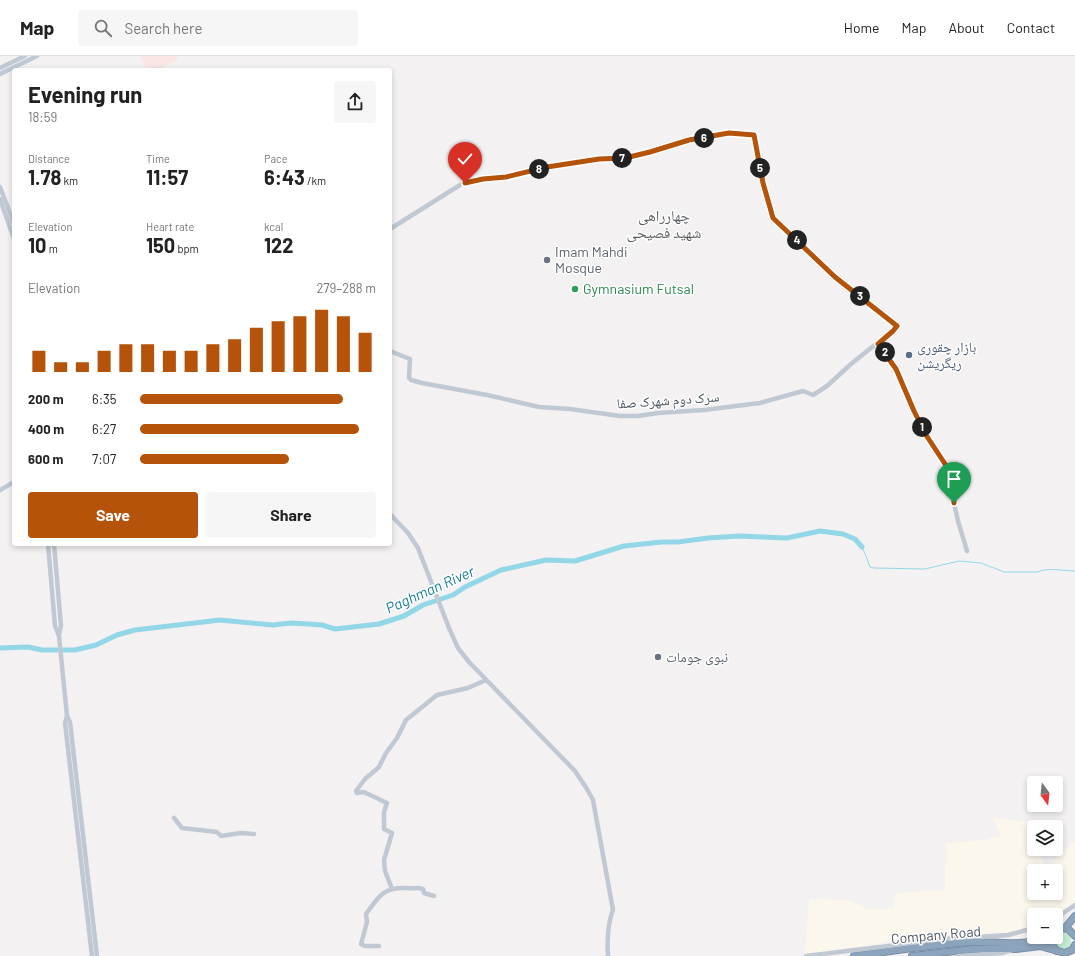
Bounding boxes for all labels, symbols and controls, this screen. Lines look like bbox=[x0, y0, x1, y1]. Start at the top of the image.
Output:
search box bbox=[78, 10, 358, 46]
text: Map bbox=[20, 16, 54, 39]
icon: search bbox=[92, 17, 114, 39]
text: Search here bbox=[124, 19, 202, 37]
text: Home bbox=[844, 19, 880, 36]
text: Map bbox=[902, 19, 926, 36]
text: About bbox=[948, 19, 985, 36]
text: Contact bbox=[1007, 19, 1055, 36]
text: Evening run bbox=[28, 81, 142, 107]
button: share bbox=[334, 81, 376, 123]
text: 18:59 bbox=[28, 109, 57, 125]
pin: 6 bbox=[694, 128, 714, 148]
text: 6 bbox=[701, 131, 707, 144]
pin bbox=[448, 142, 482, 183]
icon: check bbox=[454, 148, 476, 170]
pin: 7 bbox=[612, 148, 632, 168]
text: 7 bbox=[619, 151, 625, 164]
text: Distance bbox=[28, 152, 70, 165]
text: Time bbox=[146, 152, 170, 165]
text: Pace bbox=[264, 152, 288, 165]
pin: 5 bbox=[750, 158, 770, 178]
pin: 8 bbox=[529, 159, 549, 179]
text: 5 bbox=[757, 161, 763, 174]
text: 8 bbox=[536, 162, 542, 175]
text: 1.78 bbox=[28, 165, 61, 189]
text: 11:57 bbox=[146, 165, 188, 189]
text: 6:43 bbox=[264, 165, 305, 189]
text: km bbox=[61, 174, 78, 187]
text: /km bbox=[305, 174, 326, 187]
district label: چهارراهی شهید فصیحی bbox=[627, 206, 702, 243]
text: Elevation bbox=[28, 220, 72, 233]
text: Heart rate bbox=[146, 220, 194, 233]
text: kcal bbox=[264, 220, 283, 233]
pin: 4 bbox=[787, 230, 807, 250]
text: 10 bbox=[28, 233, 46, 257]
text: 150 bbox=[146, 233, 175, 257]
text: 122 bbox=[264, 233, 293, 257]
text: 4 bbox=[794, 233, 800, 246]
text: m bbox=[46, 242, 58, 255]
text: bpm bbox=[175, 242, 199, 255]
place label: Imam Mahdi Mosque bbox=[555, 243, 628, 276]
marker: Imam Mahdi Mosque bbox=[542, 255, 552, 265]
text: Elevation bbox=[28, 280, 80, 296]
text: 279–288 m bbox=[316, 280, 376, 296]
place label: Gymnasium Futsal bbox=[583, 280, 694, 297]
marker: Gymnasium Futsal bbox=[570, 284, 580, 294]
pin: 3 bbox=[850, 286, 870, 306]
text: 3 bbox=[857, 289, 863, 302]
place label: بازار چقوری ریگریشن bbox=[917, 338, 976, 372]
pin: 2 bbox=[875, 342, 895, 362]
text: 2 bbox=[882, 345, 888, 358]
marker: بازار چقوری ریگریشن bbox=[904, 350, 914, 360]
street label: سرک دوم شهرک صفا bbox=[616, 387, 720, 414]
text: 200 m bbox=[28, 391, 64, 407]
text: 6:35 bbox=[92, 391, 116, 407]
pin: 1 bbox=[912, 417, 932, 437]
text: 1 bbox=[920, 420, 924, 433]
text: 400 m bbox=[28, 421, 64, 437]
text: 6:27 bbox=[92, 421, 116, 437]
text: 600 m bbox=[28, 451, 63, 467]
text: 7:07 bbox=[92, 451, 116, 467]
pin bbox=[937, 462, 971, 503]
icon: arrive bbox=[943, 468, 965, 490]
button: Save bbox=[28, 492, 198, 538]
button: Share bbox=[206, 492, 376, 538]
water label: Paghman River bbox=[382, 561, 477, 617]
place label: نبوی جومات bbox=[666, 648, 728, 666]
marker: نبوی جومات bbox=[653, 652, 663, 662]
north arrow bbox=[1027, 776, 1063, 812]
map controls bbox=[1027, 776, 1063, 944]
button: layers bbox=[1027, 820, 1063, 856]
button: + bbox=[1027, 864, 1063, 900]
button: − bbox=[1027, 908, 1063, 944]
street label: Company Road bbox=[890, 922, 982, 947]

